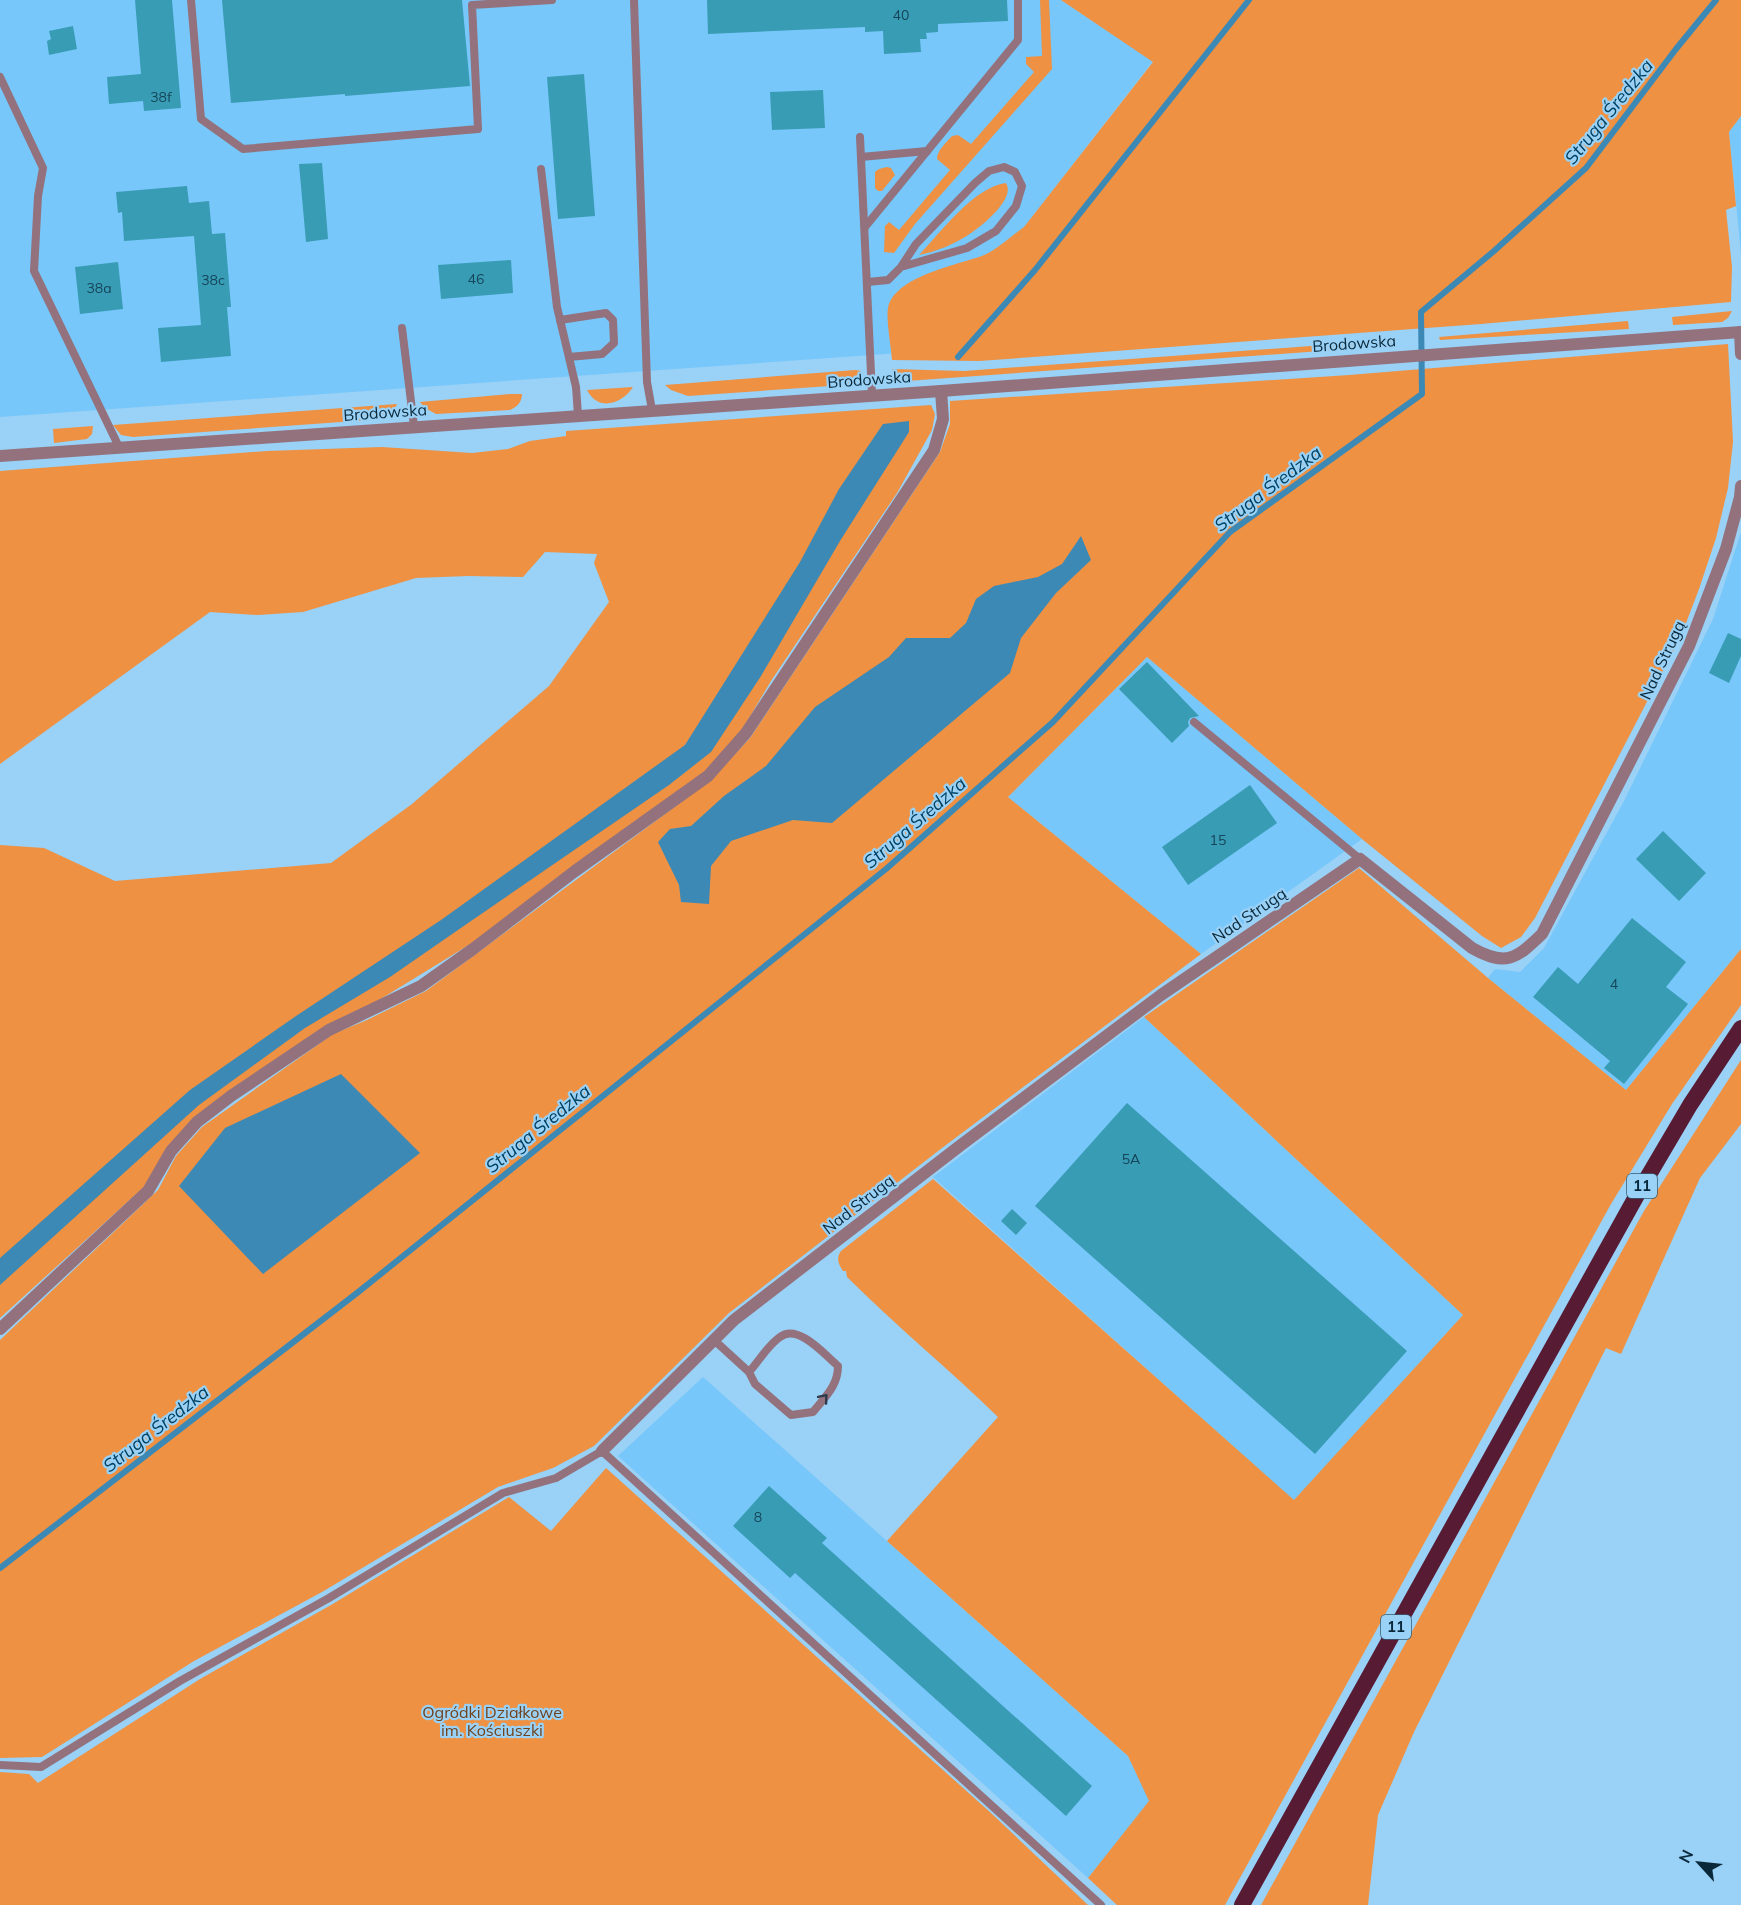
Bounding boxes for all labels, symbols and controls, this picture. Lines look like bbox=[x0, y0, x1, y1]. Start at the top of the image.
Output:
house number: 40 bbox=[893, 6, 909, 24]
water label: Struga Średzka bbox=[1559, 54, 1658, 169]
house number: 38f bbox=[150, 88, 172, 106]
house number: 46 bbox=[468, 270, 484, 288]
house number: 38c bbox=[201, 271, 225, 289]
house number: 38a bbox=[86, 279, 112, 297]
street label: Brodowska bbox=[1312, 330, 1396, 356]
street label: Brodowska bbox=[827, 366, 911, 392]
street label: Brodowska bbox=[343, 399, 427, 425]
water label: Struga Średzka bbox=[1210, 441, 1326, 536]
street label: Nad Strugą bbox=[1635, 617, 1689, 703]
water label: Struga Średzka bbox=[859, 772, 971, 873]
house number: 15 bbox=[1210, 831, 1226, 849]
street label: Nad Strugą bbox=[1208, 883, 1290, 947]
house number: 4 bbox=[1610, 975, 1619, 993]
water label: Struga Średzka bbox=[481, 1079, 595, 1178]
house number: 5A bbox=[1122, 1150, 1141, 1168]
street label: Nad Strugą bbox=[818, 1170, 898, 1238]
road number: 11 bbox=[1627, 1174, 1657, 1198]
water label: Struga Średzka bbox=[98, 1380, 213, 1477]
one-way arrow bbox=[817, 1394, 828, 1405]
house number: 8 bbox=[754, 1508, 762, 1526]
road number: 11 bbox=[1381, 1615, 1411, 1639]
park label: Ogródki Działkowe im. Kościuszki bbox=[422, 1702, 562, 1740]
north arrow bbox=[1669, 1833, 1729, 1893]
text: N bbox=[1674, 1846, 1697, 1866]

